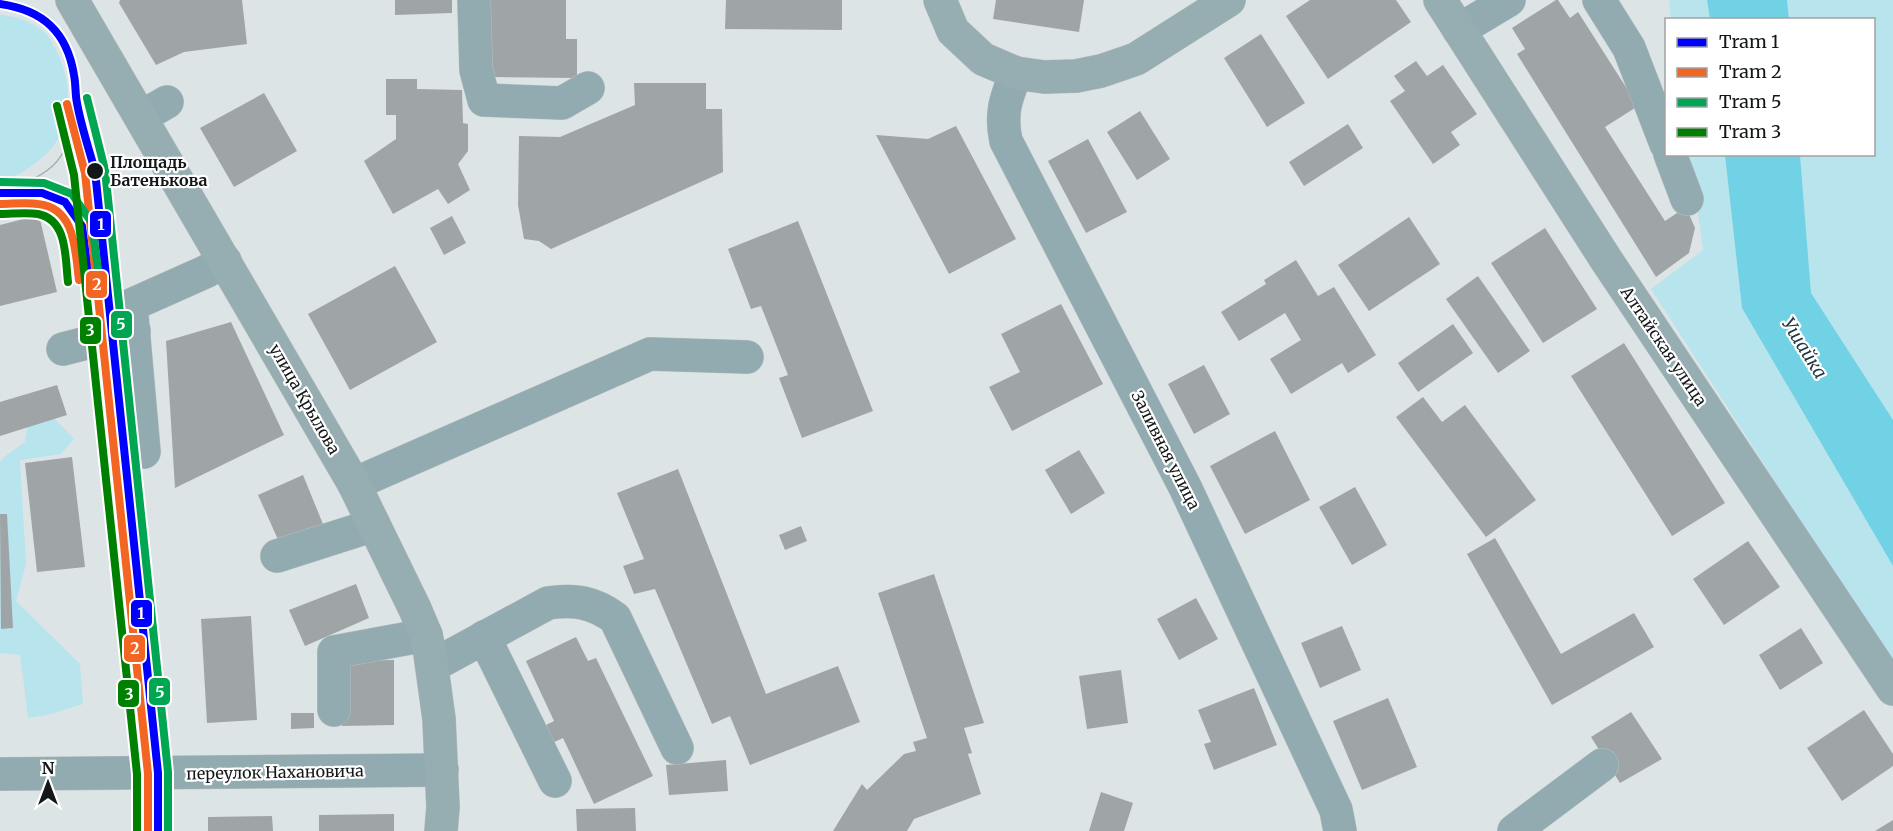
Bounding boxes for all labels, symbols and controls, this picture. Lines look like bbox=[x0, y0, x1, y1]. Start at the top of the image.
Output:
legend bbox=[1665, 18, 1875, 156]
text: Tram 1 bbox=[1719, 30, 1779, 53]
text: Tram 2 bbox=[1719, 60, 1782, 83]
text: Tram 5 bbox=[1719, 90, 1782, 113]
text: Tram 3 bbox=[1719, 120, 1781, 143]
place label: Площадь Батенькова bbox=[110, 152, 208, 190]
marker: Площадь Батенькова bbox=[85, 161, 105, 181]
line badge: 1 bbox=[89, 210, 112, 238]
text: 1 bbox=[97, 214, 105, 234]
line badge: 2 bbox=[85, 270, 108, 299]
text: 2 bbox=[92, 274, 102, 294]
street label: Алтайская улица bbox=[1616, 282, 1712, 410]
line badge: 5 bbox=[110, 310, 133, 339]
water label: Ушайка bbox=[1777, 313, 1832, 383]
text: 5 bbox=[116, 314, 126, 334]
line badge: 3 bbox=[79, 316, 102, 345]
text: 3 bbox=[85, 320, 95, 340]
street label: улица Крылова bbox=[265, 340, 345, 458]
street label: Заливная улица bbox=[1127, 387, 1205, 513]
line badge: 1 bbox=[130, 599, 153, 628]
text: 1 bbox=[137, 603, 145, 623]
line badge: 2 bbox=[123, 634, 146, 663]
text: 2 bbox=[130, 638, 140, 658]
line badge: 5 bbox=[148, 677, 171, 706]
line badge: 3 bbox=[117, 679, 140, 708]
text: 5 bbox=[155, 682, 165, 702]
text: 3 bbox=[124, 684, 134, 704]
north arrow bbox=[18, 753, 78, 813]
text: N bbox=[42, 758, 55, 778]
street label: переулок Нахановича bbox=[186, 760, 364, 784]

